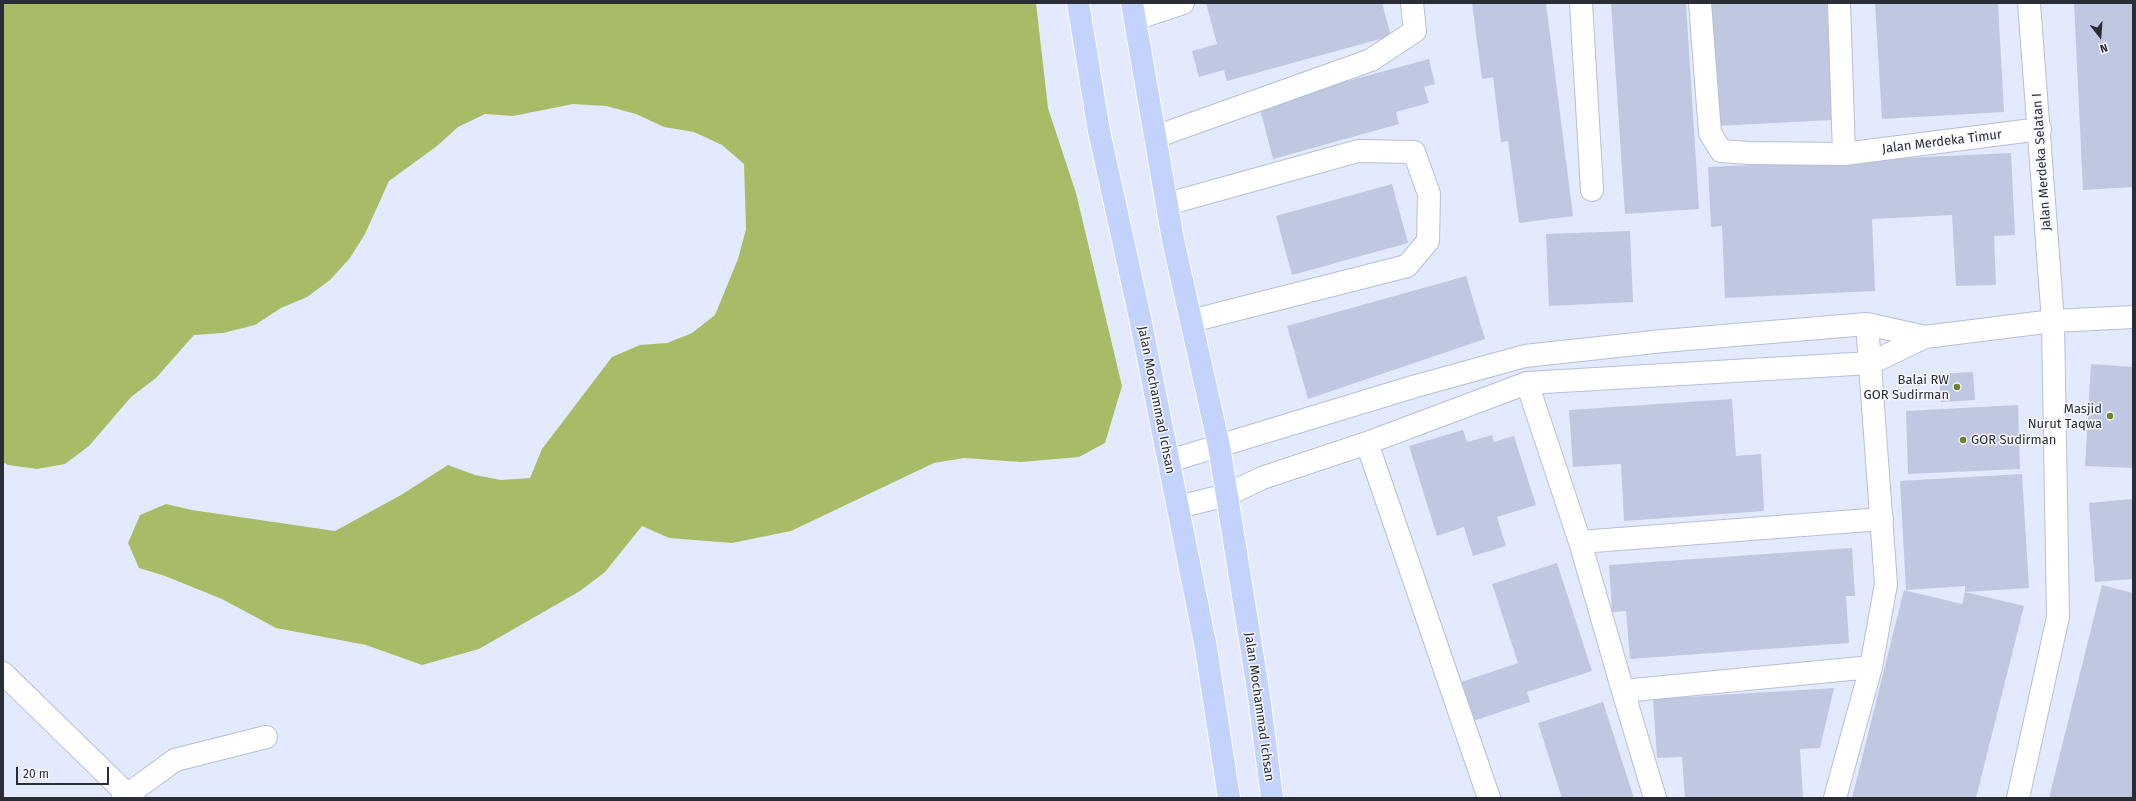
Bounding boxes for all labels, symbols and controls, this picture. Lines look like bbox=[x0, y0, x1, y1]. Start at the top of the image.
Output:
north arrow bbox=[2080, 16, 2120, 56]
text: N bbox=[2098, 41, 2109, 55]
street label: Jalan Merdeka Selatan I bbox=[2029, 93, 2055, 231]
street label: Jalan Merdeka Timur bbox=[1881, 127, 2003, 157]
street label: Jalan Mochammad Ichsan bbox=[1134, 325, 1178, 475]
place label: Balai RW GOR Sudirman bbox=[1864, 372, 1949, 403]
marker: Balai RW GOR Sudirman bbox=[1952, 382, 1962, 392]
place label: Masjid Nurut Taqwa bbox=[2028, 401, 2102, 432]
marker: Masjid Nurut Taqwa bbox=[2105, 411, 2115, 421]
place label: GOR Sudirman bbox=[1971, 432, 2056, 448]
marker: GOR Sudirman bbox=[1958, 435, 1968, 445]
street label: Jalan Mochammad Ichsan bbox=[1241, 632, 1277, 782]
scale bar bbox=[18, 759, 111, 785]
text: 20 m bbox=[23, 767, 49, 781]

